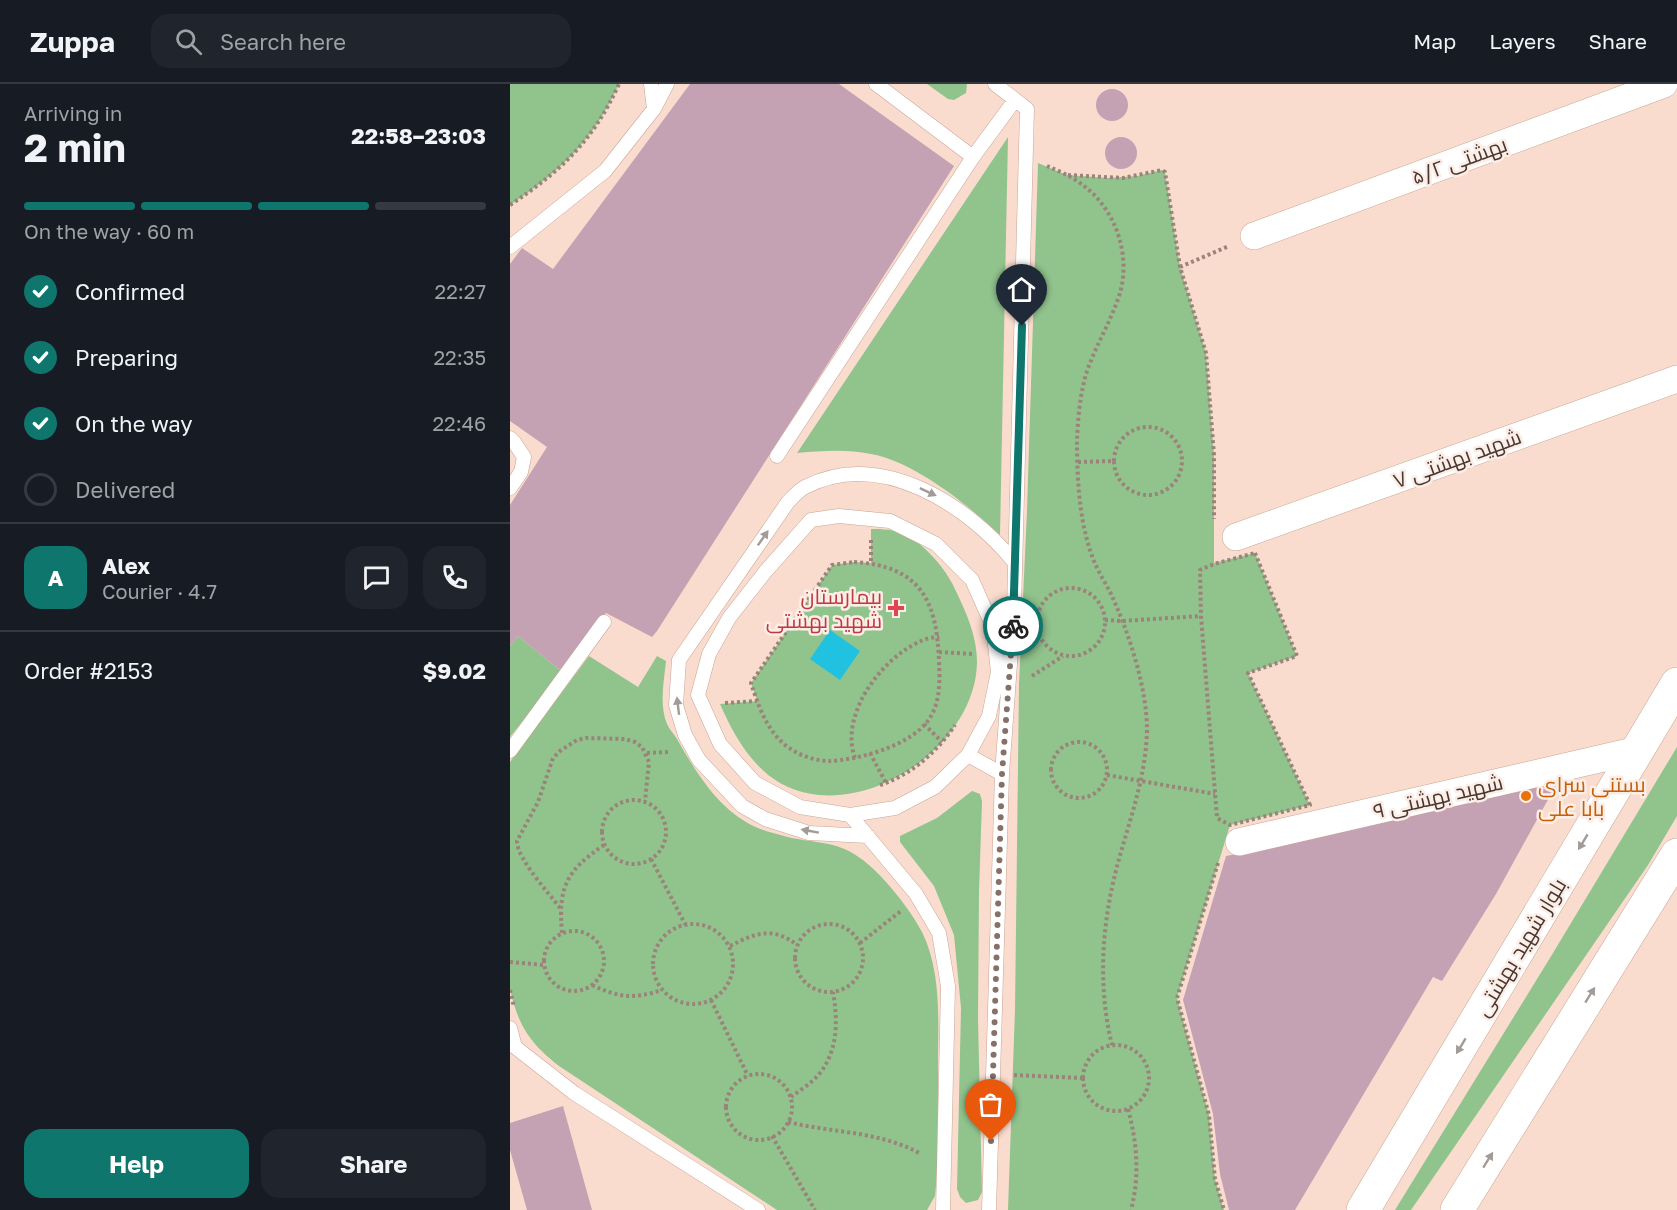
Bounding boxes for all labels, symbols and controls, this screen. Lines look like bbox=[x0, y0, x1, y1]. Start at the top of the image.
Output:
search box bbox=[151, 14, 571, 68]
text: Zuppa bbox=[30, 25, 115, 58]
icon: search bbox=[172, 25, 205, 58]
text: Search here bbox=[220, 28, 346, 55]
text: Map bbox=[1413, 28, 1456, 54]
text: Layers bbox=[1489, 28, 1556, 54]
text: Share bbox=[1589, 28, 1647, 54]
text: Arriving in bbox=[24, 101, 122, 125]
text: 22:58–23:03 bbox=[351, 122, 486, 149]
text: 2 min bbox=[24, 124, 126, 171]
street label: بهشتی ۵/۲ bbox=[1408, 131, 1511, 190]
text: On the way · 60 m bbox=[24, 219, 194, 243]
pin bbox=[996, 264, 1047, 326]
icon: home bbox=[1005, 273, 1038, 306]
icon: check bbox=[24, 275, 57, 308]
text: Confirmed bbox=[75, 278, 185, 305]
text: 22:27 bbox=[435, 279, 486, 303]
icon: check bbox=[24, 341, 57, 374]
text: Preparing bbox=[75, 344, 178, 371]
text: 22:35 bbox=[434, 345, 486, 369]
icon: check bbox=[24, 407, 57, 440]
text: On the way bbox=[75, 410, 193, 437]
text: 22:46 bbox=[433, 411, 486, 435]
street label: شهید بهشتی ۷ bbox=[1389, 423, 1525, 494]
text: Delivered bbox=[75, 476, 175, 503]
one-way arrow bbox=[920, 488, 937, 497]
one-way arrow bbox=[757, 530, 769, 546]
button: chat bbox=[345, 546, 408, 609]
button: phone bbox=[423, 546, 486, 609]
text: Alex bbox=[102, 552, 150, 579]
text: A bbox=[48, 564, 63, 591]
text: Courier · 4.7 bbox=[102, 579, 217, 603]
place label: بیمارستان شهید بهشتی bbox=[766, 583, 882, 634]
courier bbox=[983, 596, 1043, 656]
marker: بیمارستان شهید بهشتی bbox=[887, 599, 905, 617]
icon: bike bbox=[997, 610, 1030, 643]
text: Order #2153 bbox=[24, 657, 153, 684]
text: $9.02 bbox=[423, 657, 486, 684]
one-way arrow bbox=[673, 696, 682, 715]
street label: شهید بهشتی ۹ bbox=[1371, 768, 1506, 825]
place label: بستنی سرای بابا علی bbox=[1538, 771, 1646, 822]
marker: بستنی سرای بابا علی bbox=[1519, 789, 1533, 803]
one-way arrow bbox=[800, 827, 819, 836]
one-way arrow bbox=[1577, 834, 1588, 850]
street label: بلوار شهید بهشتی bbox=[1468, 873, 1572, 1021]
one-way arrow bbox=[1585, 987, 1596, 1003]
one-way arrow bbox=[1456, 1038, 1467, 1054]
pin bbox=[965, 1079, 1016, 1141]
icon: bag bbox=[974, 1088, 1007, 1121]
button: Help bbox=[24, 1129, 249, 1198]
button: Share bbox=[261, 1129, 486, 1198]
one-way arrow bbox=[1482, 1152, 1493, 1168]

